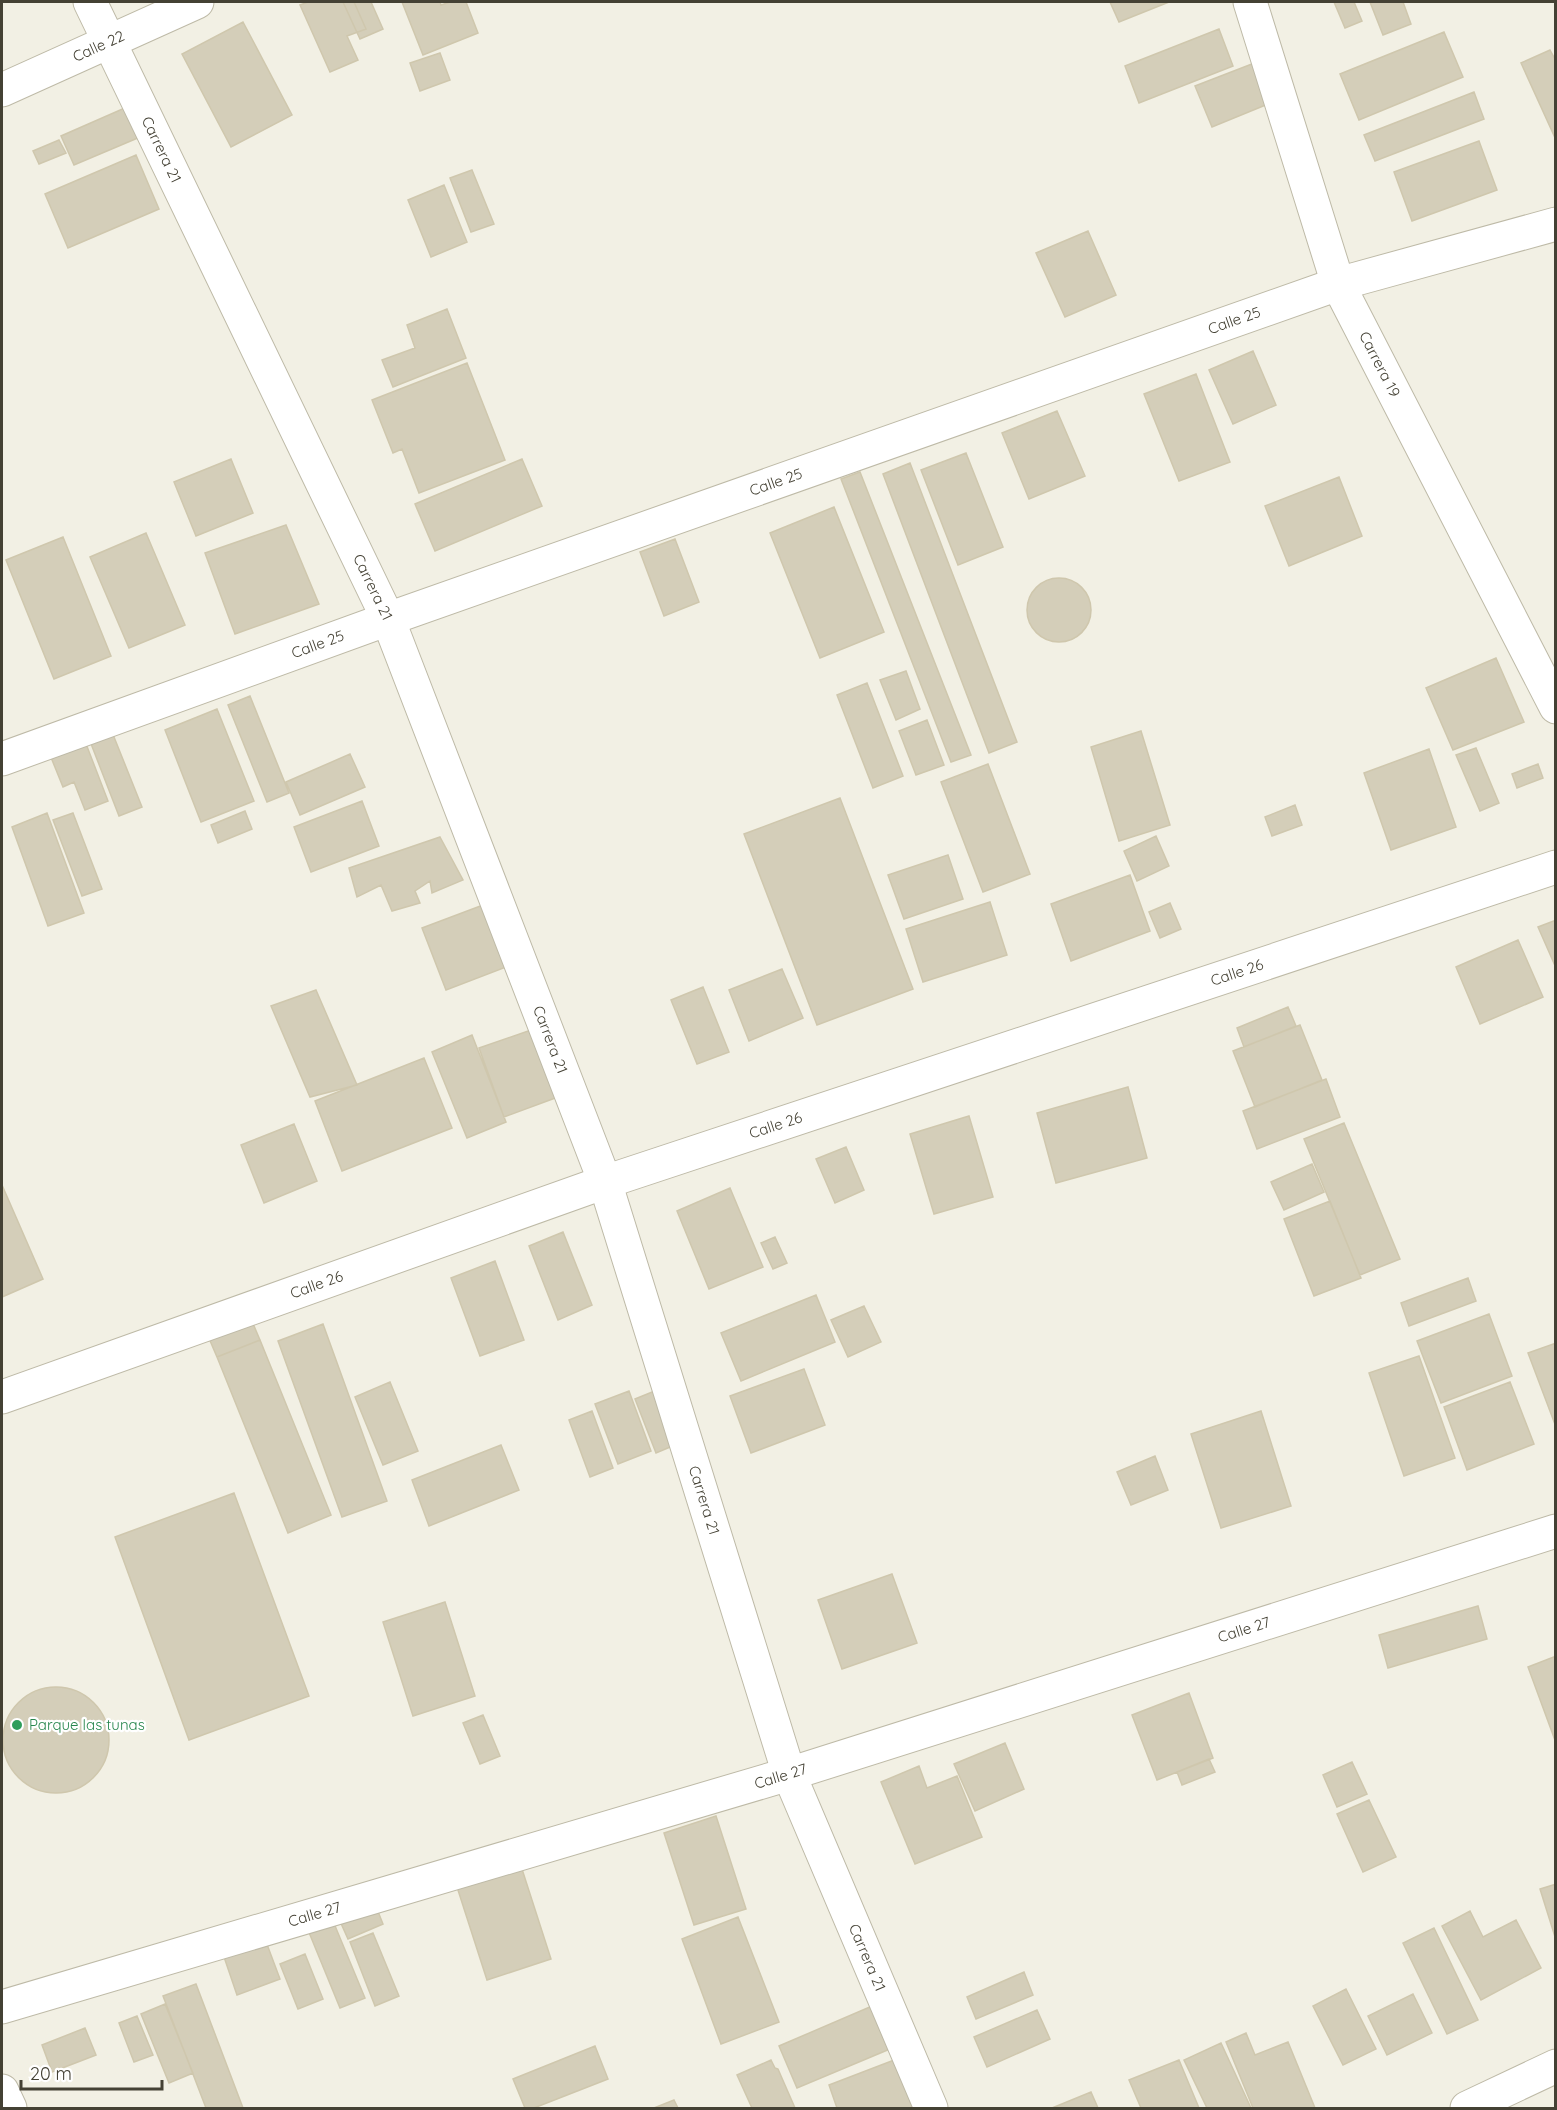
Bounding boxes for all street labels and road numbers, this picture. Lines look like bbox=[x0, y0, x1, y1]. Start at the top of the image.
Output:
street label: Calle 22 bbox=[69, 26, 127, 66]
street label: Carrera 21 bbox=[138, 113, 186, 186]
street label: Calle 25 bbox=[1205, 302, 1263, 338]
street label: Carrera 19 bbox=[1355, 328, 1405, 400]
street label: Calle 25 bbox=[747, 464, 805, 500]
street label: Carrera 21 bbox=[349, 551, 397, 623]
street label: Calle 25 bbox=[289, 626, 347, 662]
street label: Calle 26 bbox=[1208, 955, 1266, 990]
street label: Carrera 21 bbox=[529, 1003, 572, 1076]
street label: Calle 26 bbox=[747, 1107, 804, 1143]
street label: Calle 26 bbox=[288, 1266, 345, 1302]
street label: Carrera 21 bbox=[685, 1463, 724, 1537]
street label: Calle 27 bbox=[1215, 1612, 1273, 1647]
street label: Calle 27 bbox=[752, 1759, 809, 1793]
street label: Calle 27 bbox=[286, 1897, 343, 1931]
street label: Carrera 21 bbox=[845, 1921, 890, 1994]

